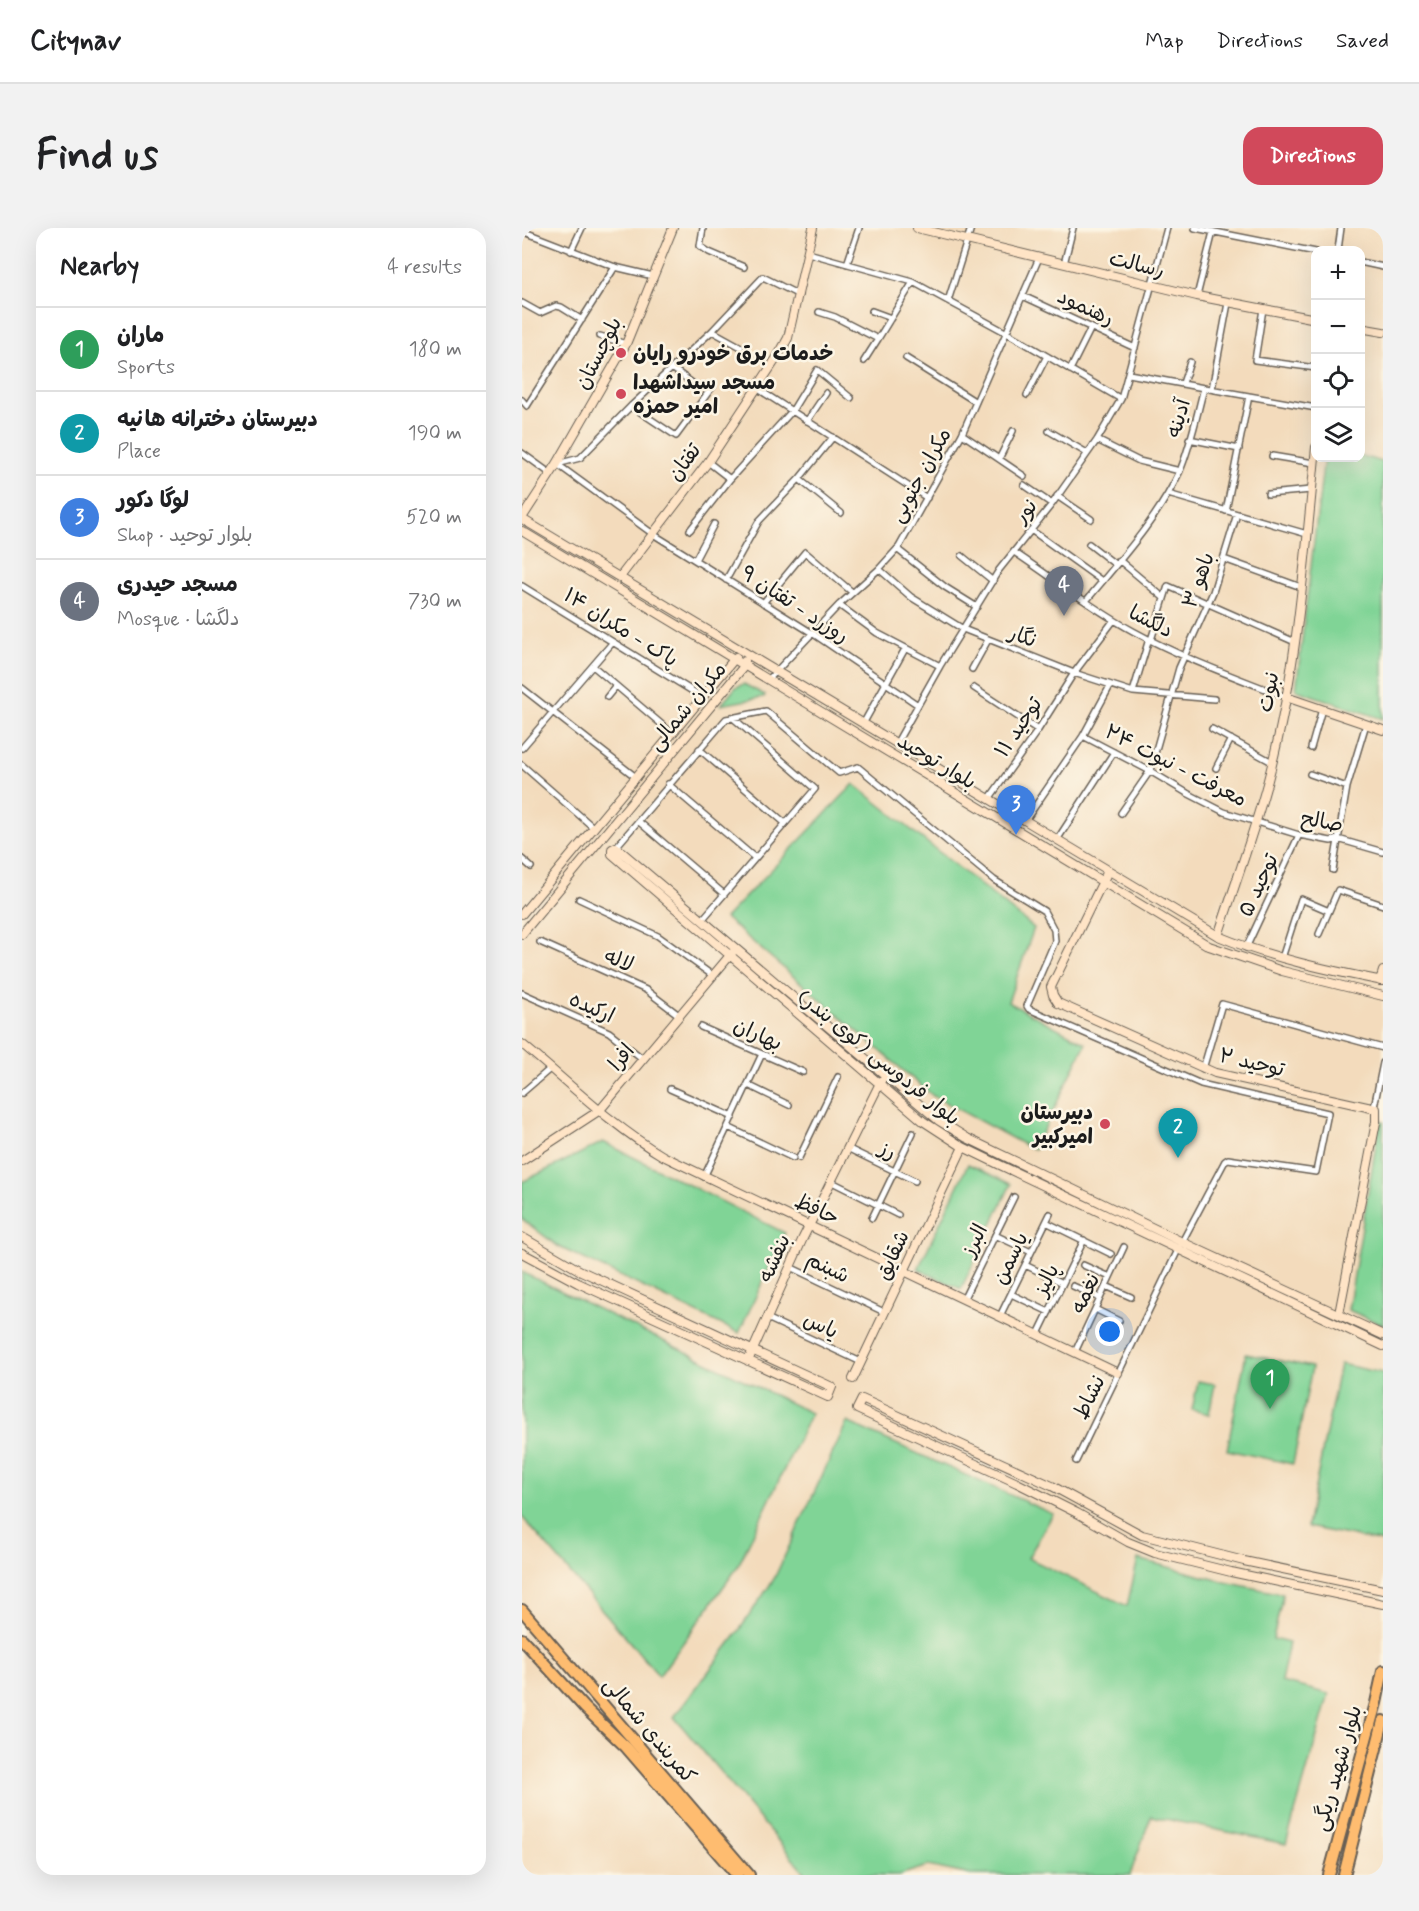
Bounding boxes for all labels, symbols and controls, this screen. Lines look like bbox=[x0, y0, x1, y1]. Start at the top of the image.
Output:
text: Citynav bbox=[30, 23, 121, 60]
text: Map bbox=[1145, 27, 1184, 55]
text: Directions bbox=[1217, 27, 1303, 55]
text: Saved bbox=[1336, 27, 1389, 55]
button: Directions bbox=[1243, 127, 1383, 185]
text: Find us bbox=[36, 129, 158, 184]
street label: رسالت bbox=[1106, 245, 1167, 285]
map controls bbox=[1311, 246, 1365, 462]
button: + bbox=[1311, 246, 1365, 300]
text: Nearby bbox=[60, 250, 139, 284]
text: 4 results bbox=[387, 254, 462, 281]
street label: رهنمود bbox=[1053, 283, 1119, 333]
button: − bbox=[1311, 300, 1365, 354]
street label: بلوچستان bbox=[569, 312, 629, 395]
text: ماران bbox=[117, 322, 164, 350]
text: 1 bbox=[75, 336, 84, 363]
text: 180 m bbox=[409, 336, 462, 363]
place label: خدمات برق خودرو رایان bbox=[633, 340, 833, 368]
marker: خدمات برق خودرو رایان bbox=[614, 346, 628, 360]
text: Sports bbox=[117, 354, 175, 381]
button: locate bbox=[1311, 354, 1365, 408]
place label: مسجد سیداشهدا امیر حمزه bbox=[633, 369, 775, 421]
marker: مسجد سیداشهدا امیر حمزه bbox=[614, 387, 628, 401]
street label: آدینه bbox=[1160, 395, 1198, 441]
text: دبیرستان دخترانه هانیه bbox=[117, 406, 318, 434]
button: layers bbox=[1311, 408, 1365, 462]
text: 2 bbox=[75, 420, 84, 447]
text: 190 m bbox=[408, 420, 462, 447]
street label: مکران جنوبی bbox=[883, 423, 958, 528]
street label: تفتان bbox=[662, 437, 709, 487]
text: Place bbox=[117, 438, 161, 465]
text: لوگا دکور bbox=[117, 487, 189, 515]
street label: نور bbox=[1007, 493, 1044, 531]
text: 3 bbox=[75, 504, 84, 531]
text: 520 m bbox=[406, 504, 462, 531]
text: Shop · بلوار توحید bbox=[117, 522, 253, 549]
street label: باهو ۳ bbox=[1176, 548, 1222, 612]
street label: روزرد - تفتان ۹ bbox=[735, 559, 854, 650]
pin: 4 bbox=[1044, 566, 1084, 616]
text: مسجد حیدری bbox=[117, 571, 238, 599]
street label: پاک - مکران ۱۴ bbox=[558, 582, 683, 674]
text: 4 bbox=[74, 588, 85, 615]
text: 730 m bbox=[408, 588, 462, 615]
street label: دلگشا bbox=[1124, 599, 1178, 645]
text: Mosque · دلگشا bbox=[117, 606, 239, 633]
street label: نگار bbox=[1003, 618, 1040, 655]
street label: مکران شمالی bbox=[642, 656, 733, 757]
street label: نبوت bbox=[1251, 670, 1287, 715]
street label: توحید ۱۱ bbox=[988, 691, 1050, 763]
street label: معرفت - نبوت ۲۴ bbox=[1100, 718, 1252, 814]
street label: بلوار توحید bbox=[892, 727, 981, 796]
pin: 3 bbox=[996, 786, 1036, 835]
street label: صالح bbox=[1299, 805, 1345, 839]
street label: توحید ۵ bbox=[1232, 848, 1286, 922]
street label: لاله bbox=[600, 942, 638, 980]
street label: بلوار فردوسی (کوی بندر) bbox=[791, 983, 966, 1132]
street label: ارکیده bbox=[564, 985, 619, 1031]
street label: بهاران bbox=[729, 1012, 786, 1058]
street label: افرا bbox=[602, 1038, 641, 1077]
street label: توحید ۲ bbox=[1216, 1042, 1288, 1084]
place label: دبیرستان امیرکبیر bbox=[1020, 1099, 1093, 1151]
pin: 2 bbox=[1158, 1108, 1198, 1158]
marker: دبیرستان امیرکبیر bbox=[1098, 1117, 1112, 1131]
street label: رز bbox=[872, 1134, 901, 1167]
street label: حافظ bbox=[790, 1187, 843, 1232]
street label: البرز bbox=[954, 1219, 995, 1263]
street label: شقایق bbox=[869, 1226, 917, 1285]
street label: یاسمن bbox=[986, 1227, 1036, 1289]
street label: بنفشه bbox=[752, 1230, 798, 1287]
street label: شبنم bbox=[801, 1245, 854, 1291]
street label: پالیز bbox=[1026, 1260, 1067, 1303]
street label: نغمه bbox=[1064, 1269, 1107, 1318]
street label: یاس bbox=[799, 1306, 843, 1346]
your location bbox=[1095, 1317, 1124, 1346]
pin: 1 bbox=[1250, 1360, 1290, 1409]
street label: نشاط bbox=[1067, 1371, 1113, 1424]
street label: کمربندی شمالی bbox=[596, 1671, 702, 1790]
street label: بلوار شهید ریگی bbox=[1307, 1702, 1369, 1835]

